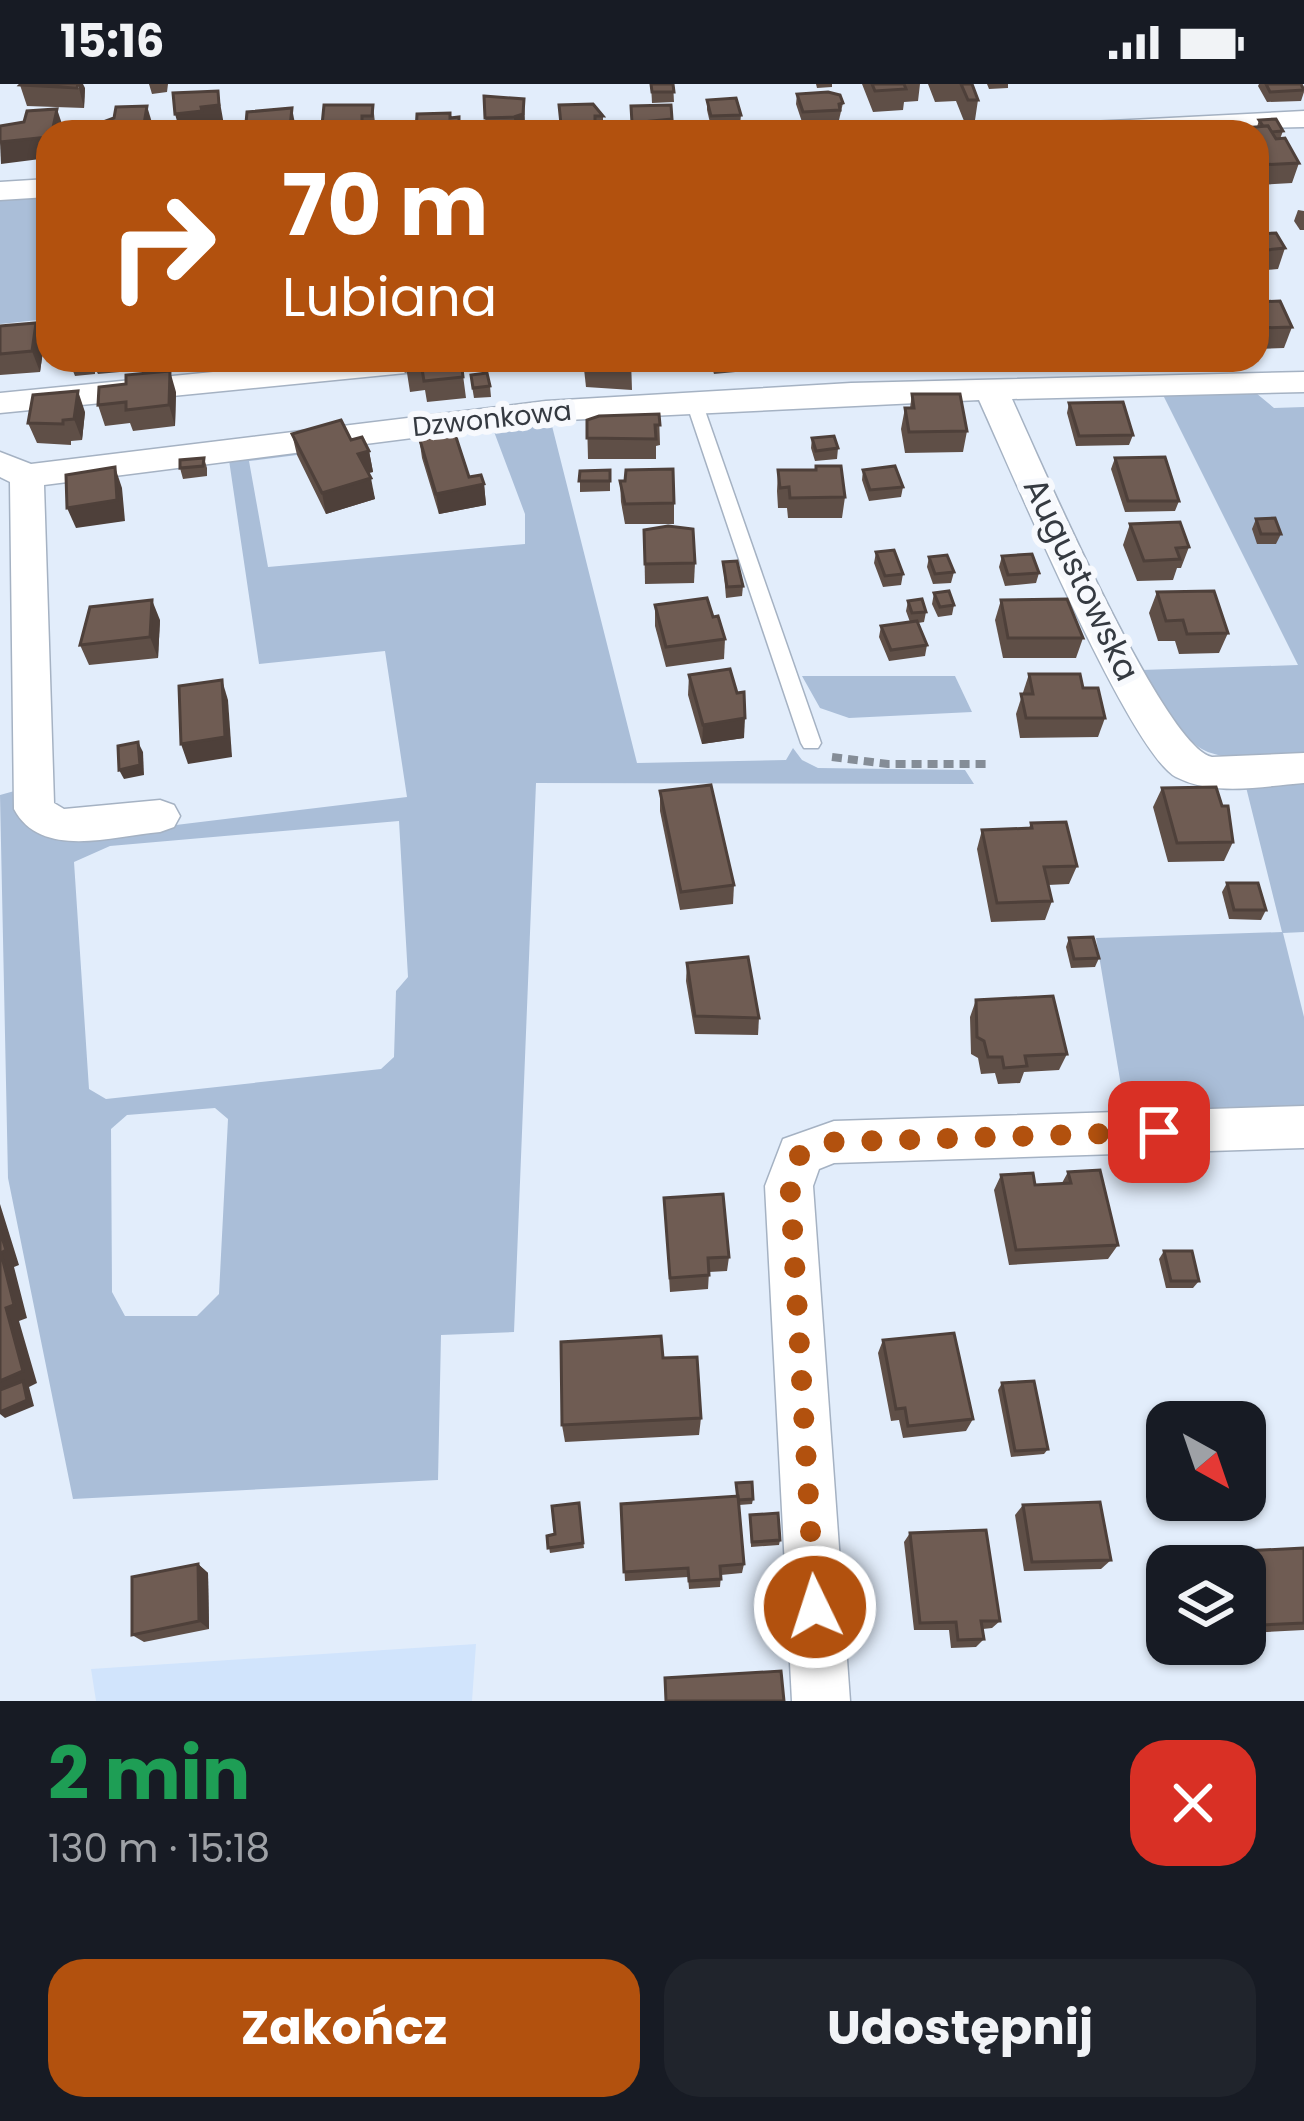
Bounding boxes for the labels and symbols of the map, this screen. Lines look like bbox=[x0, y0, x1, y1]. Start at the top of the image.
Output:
street label: Dzwonkowa bbox=[411, 392, 573, 445]
street label: Augustowska bbox=[1012, 470, 1151, 689]
pin bbox=[1108, 1081, 1210, 1183]
north arrow bbox=[1146, 1401, 1266, 1521]
position arrow bbox=[752, 1544, 878, 1670]

